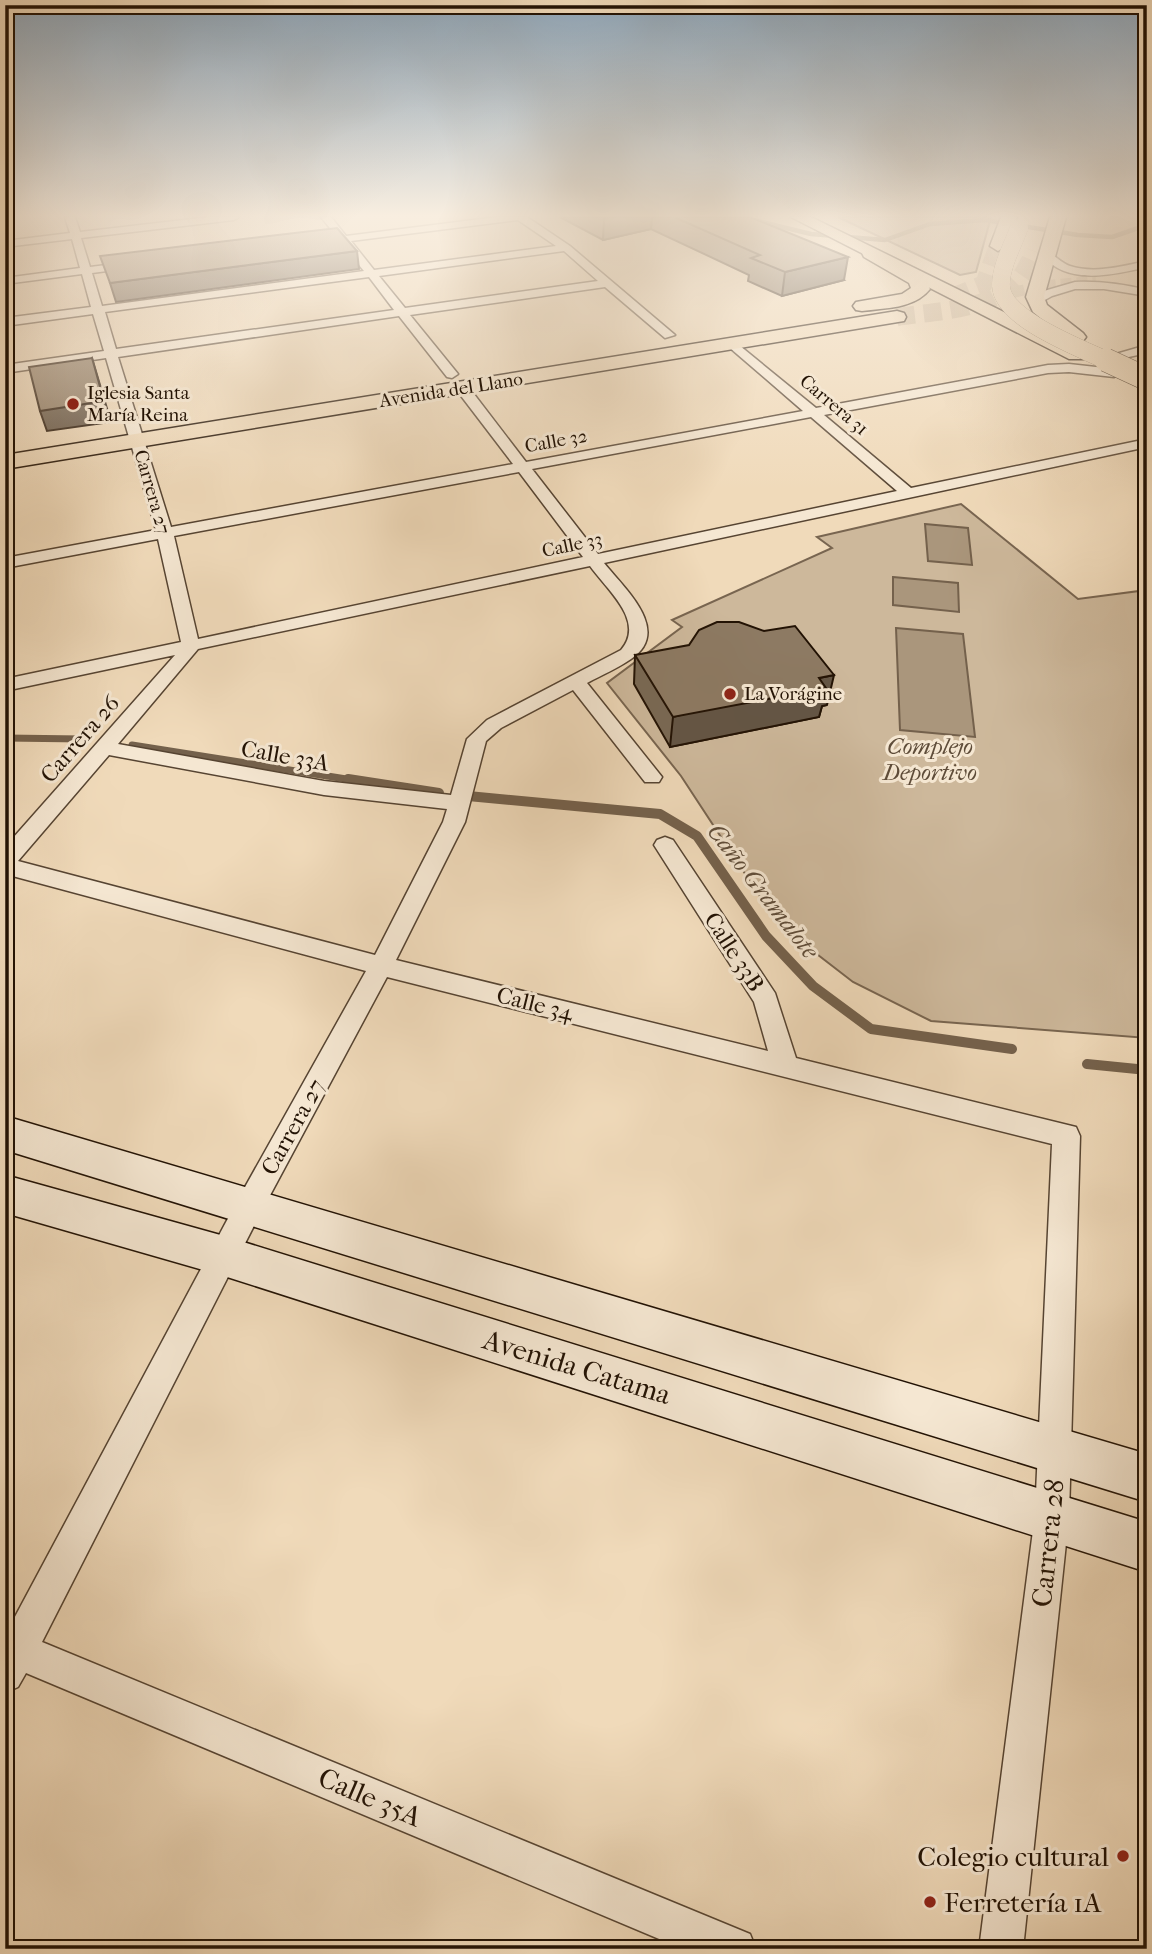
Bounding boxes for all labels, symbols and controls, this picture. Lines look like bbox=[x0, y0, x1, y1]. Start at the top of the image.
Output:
street label: Avenida del Llano bbox=[377, 368, 525, 412]
street label: Carrera 31 bbox=[795, 370, 873, 440]
place label: Iglesia Santa María Reina bbox=[87, 382, 190, 426]
marker: Iglesia Santa María Reina bbox=[65, 396, 81, 412]
street label: Calle 32 bbox=[523, 425, 589, 457]
street label: Carrera 27 bbox=[129, 447, 175, 537]
street label: Calle 33 bbox=[540, 528, 604, 562]
place label: La Vorágine bbox=[744, 683, 842, 705]
marker: La Vorágine bbox=[722, 686, 738, 702]
street label: Carrera 26 bbox=[35, 690, 125, 788]
park label: Complejo Deportivo bbox=[881, 733, 977, 786]
street label: Calle 33A bbox=[239, 735, 332, 777]
water label: Caño Gramalote bbox=[702, 818, 825, 965]
street label: Calle 33B bbox=[698, 907, 770, 997]
street label: Calle 34 bbox=[494, 981, 577, 1027]
street label: Carrera 27 bbox=[256, 1074, 330, 1180]
street label: Avenida Catama bbox=[478, 1323, 676, 1411]
street label: Carrera 28 bbox=[1025, 1477, 1071, 1609]
street label: Calle 35A bbox=[314, 1761, 427, 1834]
place label: Colegio cultural bbox=[917, 1840, 1109, 1873]
marker: Colegio cultural bbox=[1115, 1848, 1131, 1864]
place label: Ferretería 1A bbox=[944, 1886, 1102, 1919]
marker: Ferretería 1A bbox=[922, 1894, 938, 1910]

